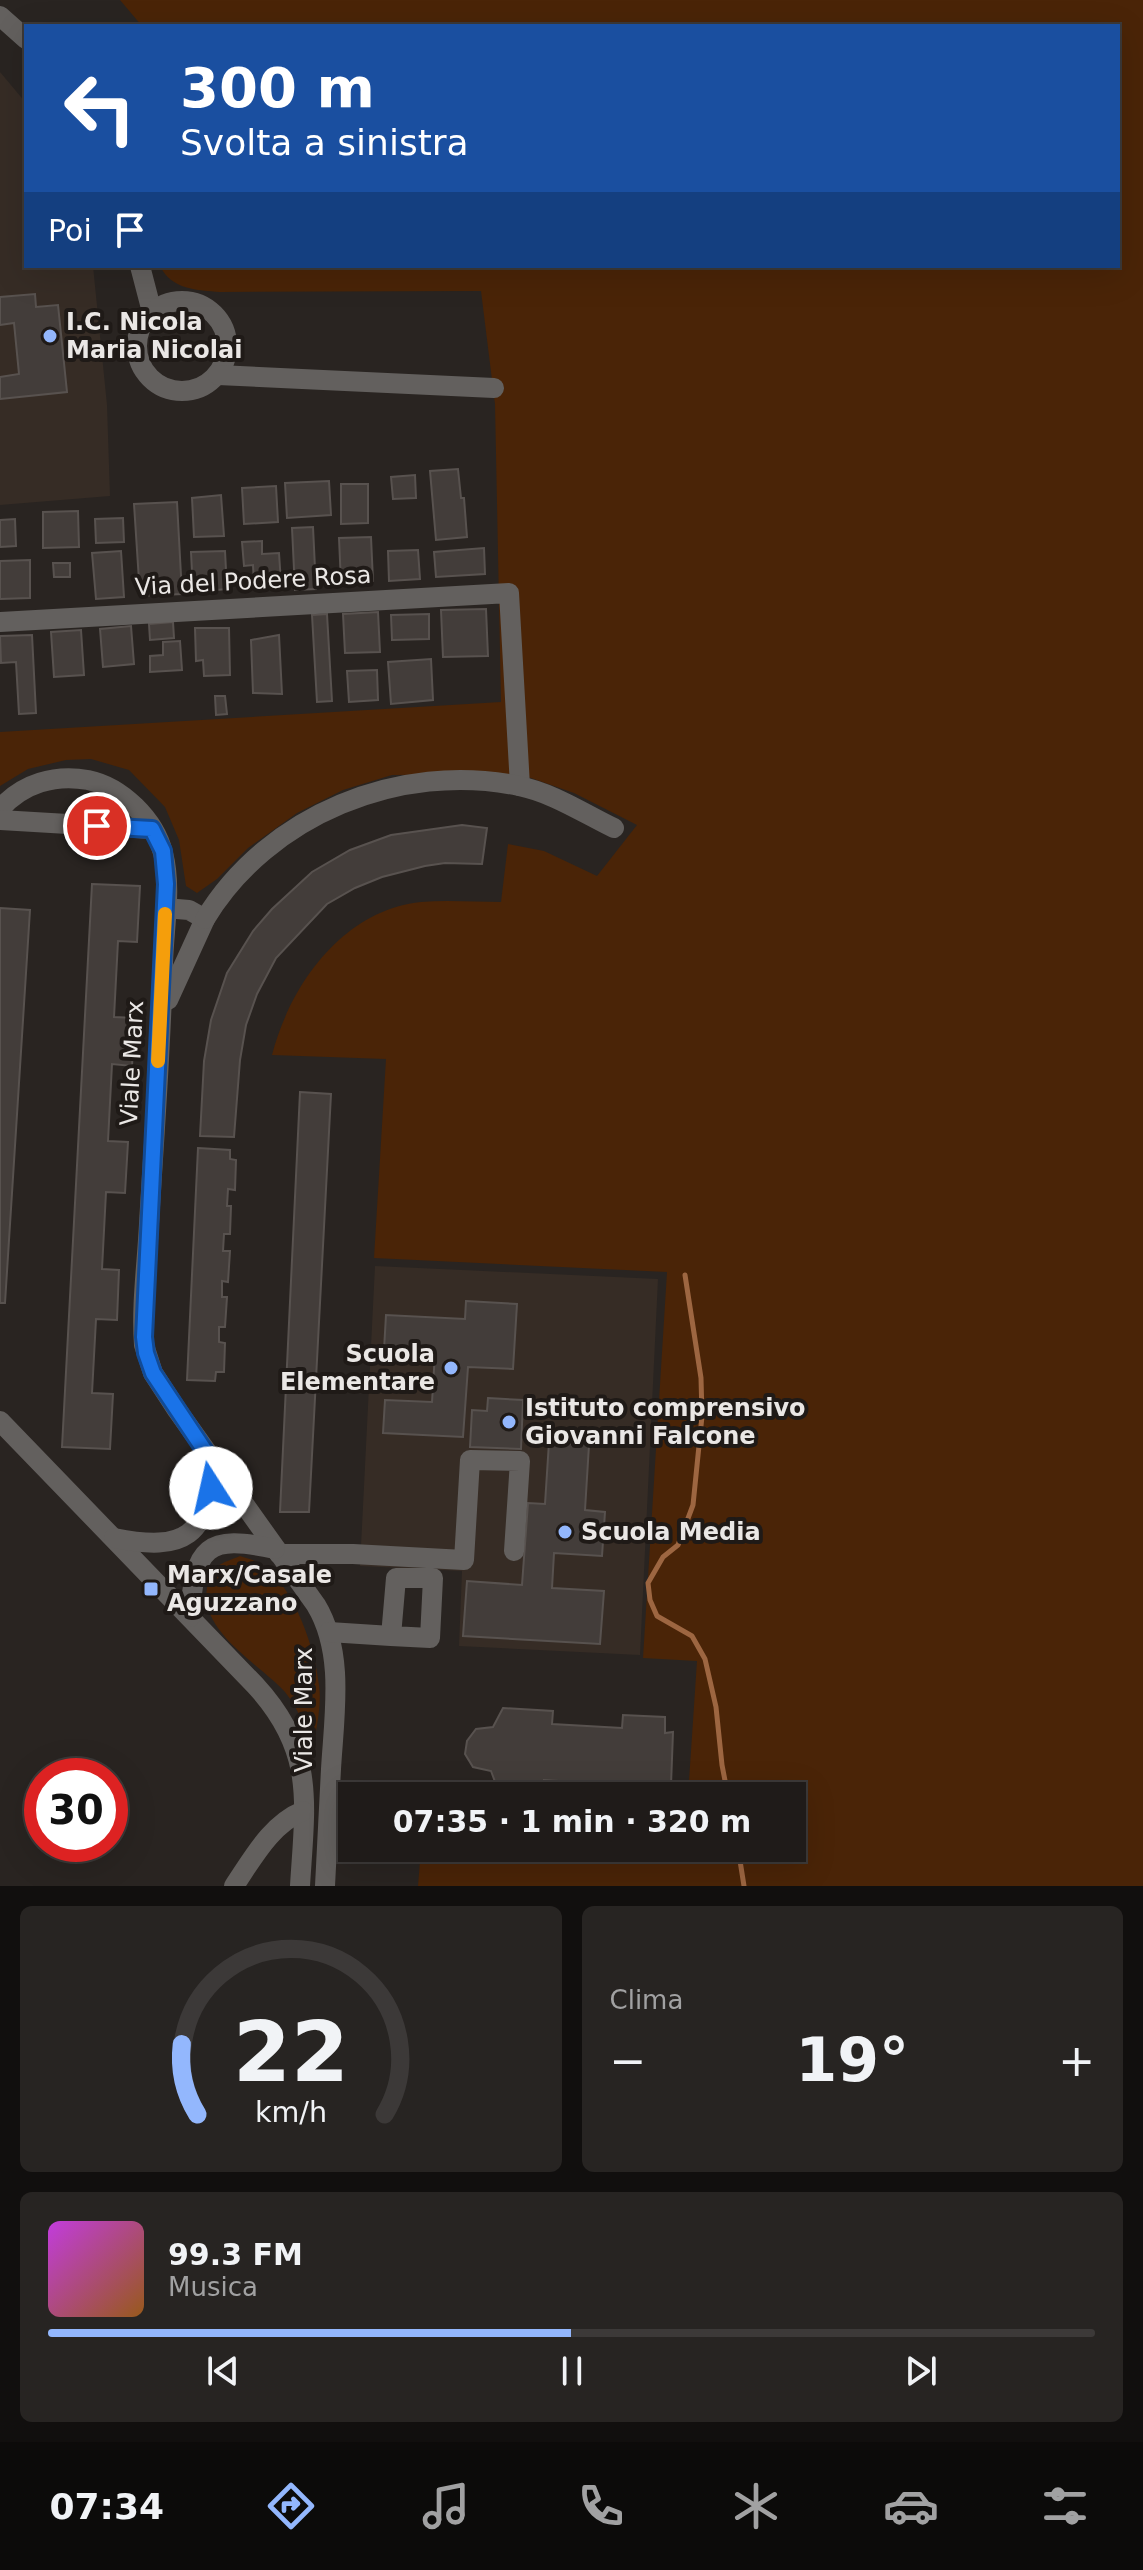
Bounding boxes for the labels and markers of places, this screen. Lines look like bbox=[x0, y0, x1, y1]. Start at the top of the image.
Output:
place label: I.C. Nicola Maria Nicolai bbox=[66, 308, 242, 364]
marker: I.C. Nicola Maria Nicolai bbox=[41, 327, 59, 345]
pin bbox=[63, 792, 131, 860]
place label: Scuola Elementare bbox=[280, 1340, 435, 1396]
marker: Scuola Elementare bbox=[442, 1359, 460, 1377]
place label: Istituto comprensivo Giovanni Falcone bbox=[525, 1394, 806, 1450]
marker: Istituto comprensivo Giovanni Falcone bbox=[500, 1413, 518, 1431]
place label: Scuola Media bbox=[581, 1518, 761, 1546]
marker: Scuola Media bbox=[556, 1523, 574, 1541]
place label: Marx/Casale Aguzzano bbox=[167, 1561, 332, 1617]
marker: Marx/Casale Aguzzano bbox=[142, 1580, 160, 1598]

